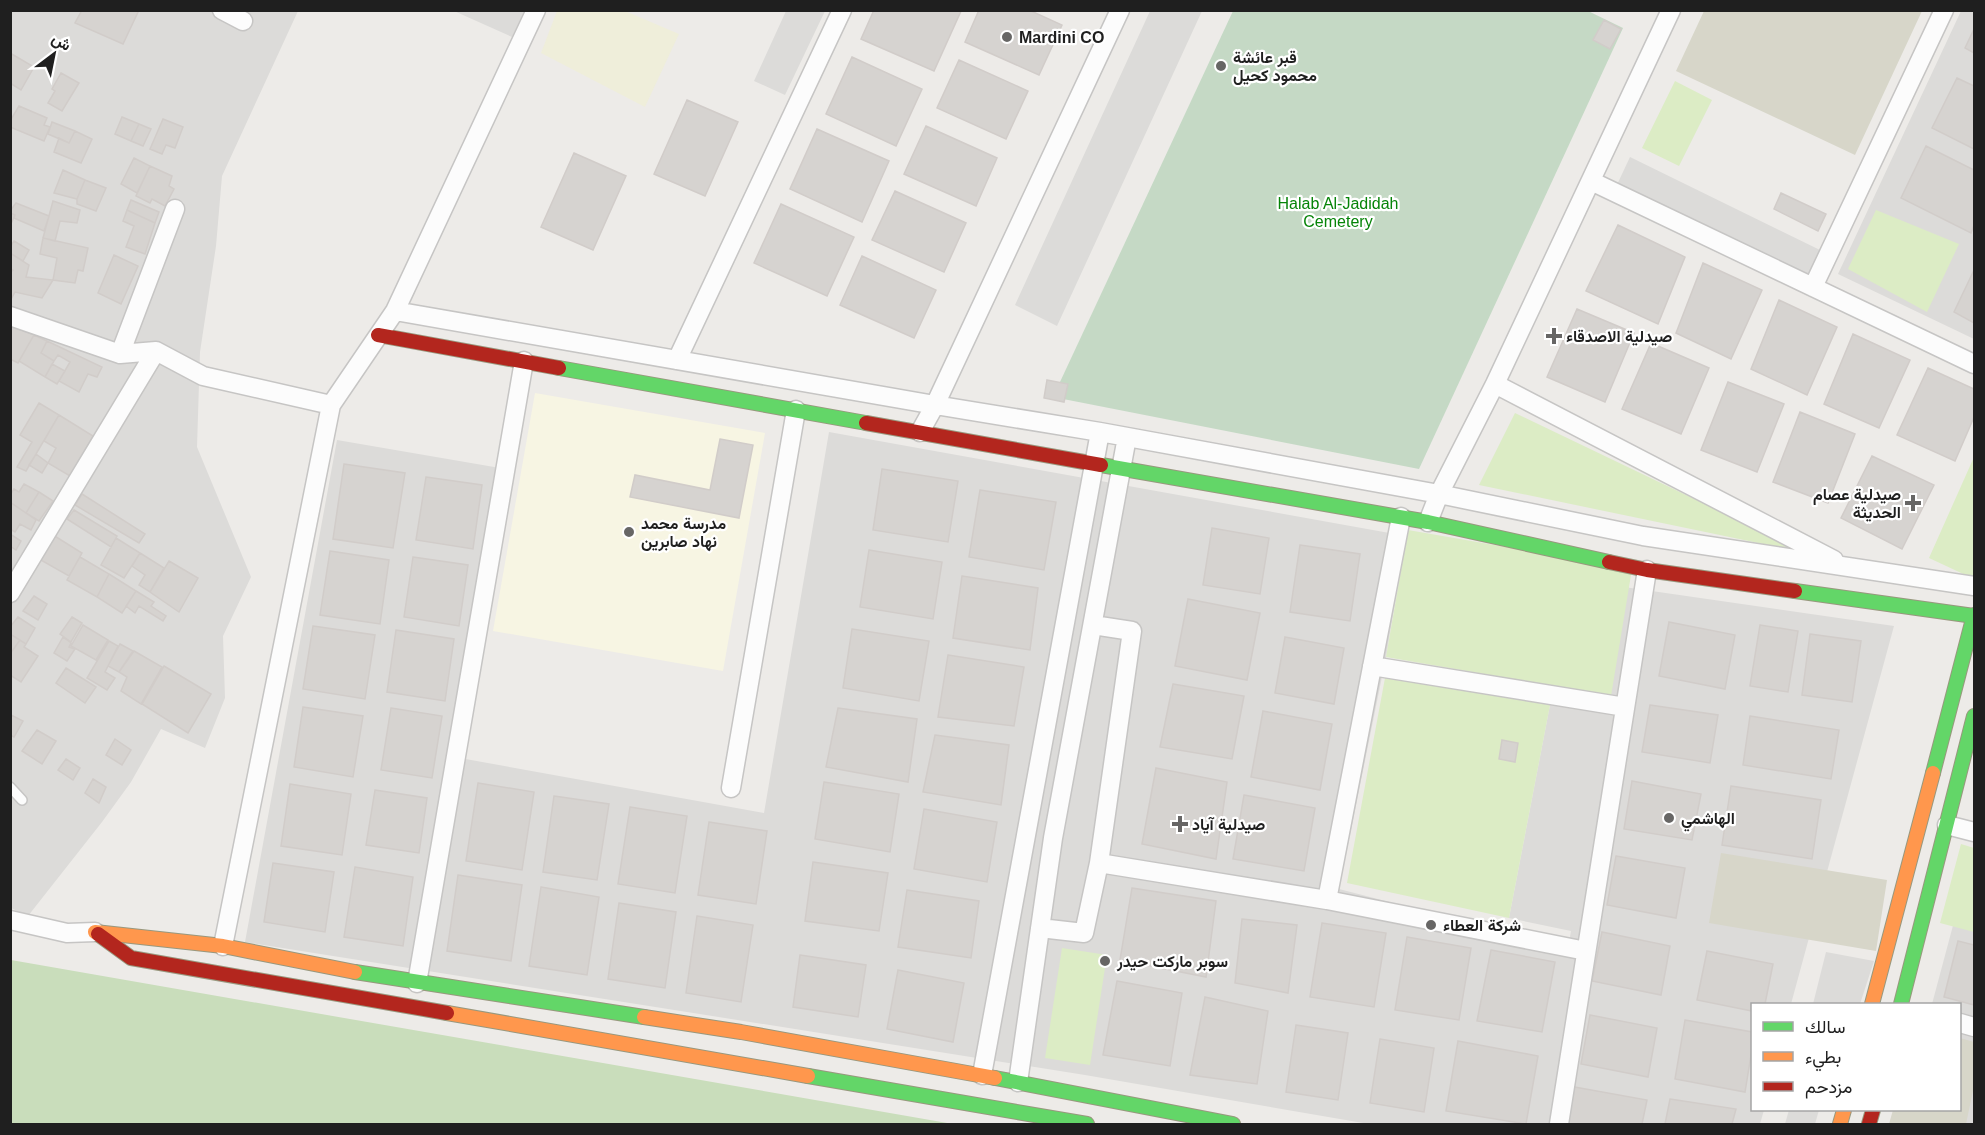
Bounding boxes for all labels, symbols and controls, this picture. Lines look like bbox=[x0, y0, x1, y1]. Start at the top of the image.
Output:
north arrow bbox=[24, 24, 84, 84]
text: ش bbox=[48, 29, 74, 55]
place label: Mardini CO bbox=[1019, 29, 1104, 46]
marker: Mardini CO bbox=[1000, 30, 1014, 44]
place label: قبر عائشة محمود كحيل bbox=[1233, 49, 1317, 86]
marker: قبر عائشة محمود كحيل bbox=[1214, 59, 1228, 73]
park label: Halab Al-Jadidah Cemetery bbox=[1278, 195, 1398, 230]
place label: صيدلية الاصدقاء bbox=[1566, 328, 1672, 346]
marker: صيدلية الاصدقاء bbox=[1547, 329, 1561, 343]
place label: صيدلية عصام الحديثة bbox=[1813, 486, 1901, 522]
marker: صيدلية عصام الحديثة bbox=[1906, 496, 1920, 510]
place label: مدرسة محمد نهاد صابرين bbox=[641, 515, 726, 552]
marker: مدرسة محمد نهاد صابرين bbox=[622, 525, 636, 539]
place label: الهاشمي bbox=[1681, 810, 1735, 832]
marker: الهاشمي bbox=[1662, 811, 1676, 825]
place label: صيدلية آياد bbox=[1192, 816, 1265, 834]
marker: صيدلية آياد bbox=[1173, 817, 1187, 831]
place label: شركة العطاء bbox=[1443, 917, 1521, 936]
marker: شركة العطاء bbox=[1424, 918, 1438, 932]
place label: سوبر ماركت حيدر bbox=[1116, 953, 1228, 972]
marker: سوبر ماركت حيدر bbox=[1098, 954, 1112, 968]
legend bbox=[1751, 1003, 1961, 1111]
text: سالك bbox=[1805, 1017, 1845, 1037]
text: بطيء bbox=[1805, 1047, 1841, 1072]
text: مزدحم bbox=[1805, 1077, 1852, 1099]

